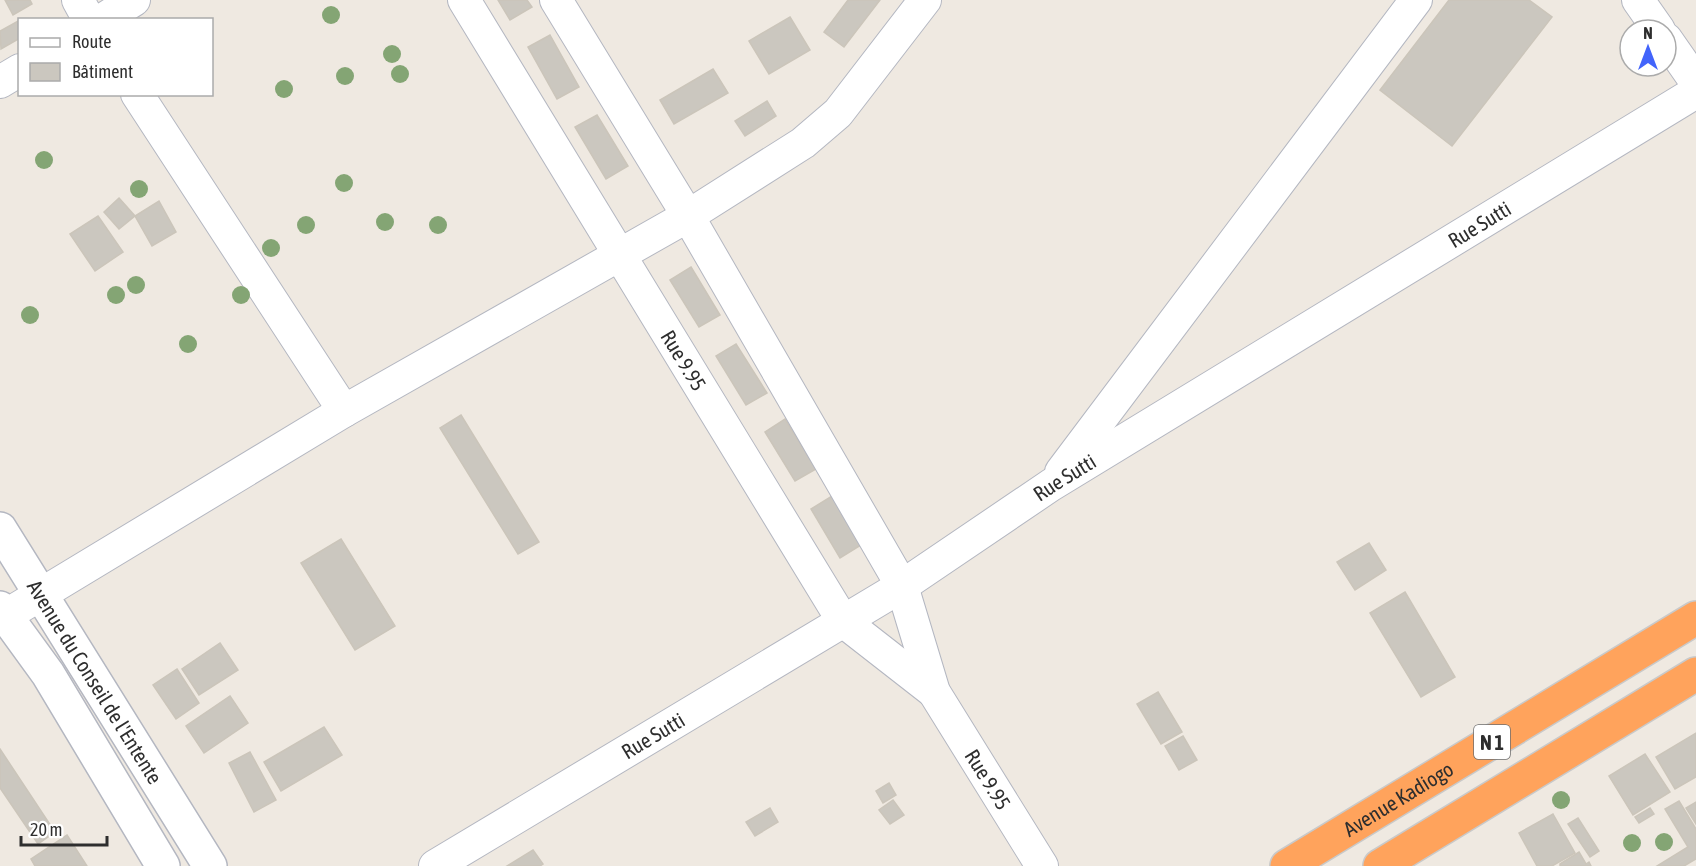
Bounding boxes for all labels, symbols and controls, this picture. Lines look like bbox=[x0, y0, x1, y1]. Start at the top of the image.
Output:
legend bbox=[18, 18, 213, 96]
north arrow bbox=[1618, 18, 1678, 78]
text: N bbox=[1643, 24, 1653, 42]
text: Route bbox=[72, 31, 111, 52]
text: Bâtiment bbox=[72, 61, 133, 82]
street label: Rue Sutti bbox=[1444, 196, 1515, 252]
street label: Rue 9.95 bbox=[656, 326, 711, 395]
street label: Rue Sutti bbox=[1029, 449, 1100, 506]
street label: Avenue du Conseil de l'Entente bbox=[23, 576, 168, 788]
street label: Rue Sutti bbox=[617, 707, 689, 763]
road number: N 1 bbox=[1474, 725, 1510, 759]
street label: Rue 9.95 bbox=[960, 745, 1016, 814]
street label: Avenue Kadiogo bbox=[1339, 756, 1457, 841]
scale bar bbox=[21, 809, 106, 847]
text: 20 m bbox=[30, 819, 62, 840]

